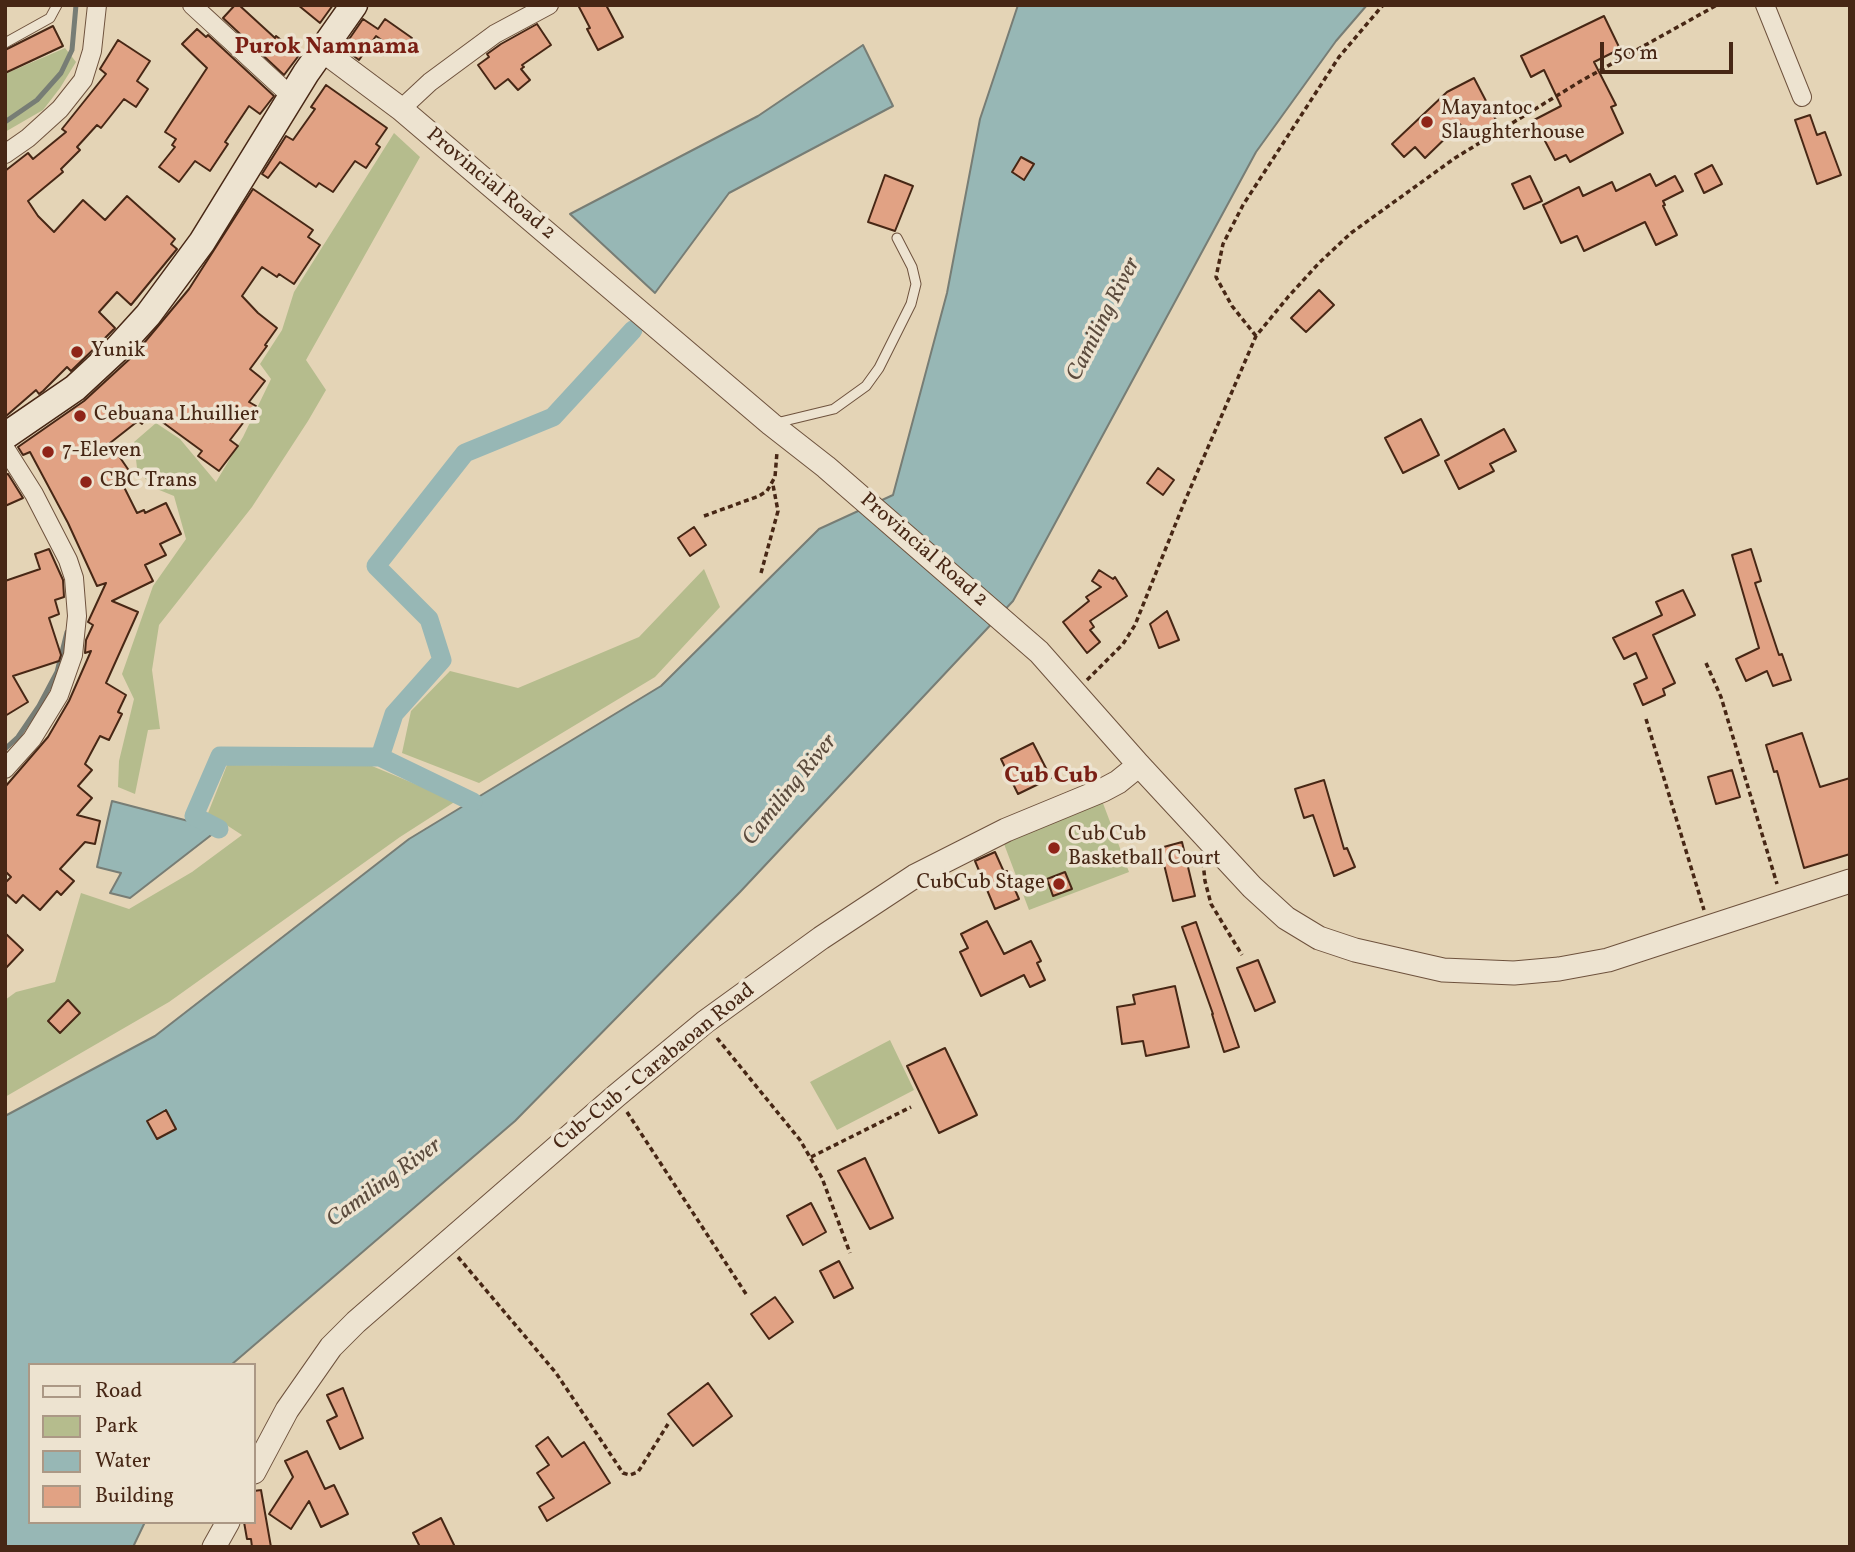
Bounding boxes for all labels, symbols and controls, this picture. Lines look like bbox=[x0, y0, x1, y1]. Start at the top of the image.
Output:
scale bar bbox=[1603, 28, 1736, 72]
district label: Purok Namnama bbox=[234, 35, 420, 63]
text: 50 m bbox=[1613, 39, 1658, 68]
place label: Mayantoc Slaughterhouse bbox=[1441, 97, 1585, 147]
marker: Mayantoc Slaughterhouse bbox=[1419, 114, 1435, 130]
street label: Provincial Road 2 bbox=[420, 123, 560, 247]
water label: Camiling River bbox=[1062, 254, 1148, 386]
place label: Yunik bbox=[91, 339, 145, 365]
marker: Yunik bbox=[69, 344, 85, 360]
place label: Cebuana Lhuillier bbox=[94, 403, 259, 429]
marker: Cebuana Lhuillier bbox=[72, 408, 88, 424]
place label: 7-Eleven bbox=[62, 439, 142, 465]
marker: 7-Eleven bbox=[40, 444, 56, 460]
place label: CBC Trans bbox=[100, 469, 197, 495]
marker: CBC Trans bbox=[78, 474, 94, 490]
street label: Provincial Road 2 bbox=[854, 489, 992, 613]
water label: Camiling River bbox=[738, 730, 844, 852]
district label: Cub Cub bbox=[1004, 764, 1098, 792]
place label: Cub Cub Basketball Court bbox=[1068, 823, 1221, 873]
marker: Cub Cub Basketball Court bbox=[1046, 840, 1062, 856]
place label: CubCub Stage bbox=[917, 871, 1045, 897]
marker: CubCub Stage bbox=[1051, 876, 1067, 892]
street label: Cub-Cub - Carabaoan Road bbox=[549, 979, 761, 1157]
water label: Camiling River bbox=[322, 1133, 448, 1235]
legend bbox=[28, 1363, 256, 1524]
text: Road bbox=[95, 1377, 142, 1406]
text: Park bbox=[95, 1412, 138, 1441]
text: Water bbox=[95, 1447, 151, 1476]
text: Building bbox=[95, 1482, 174, 1511]

